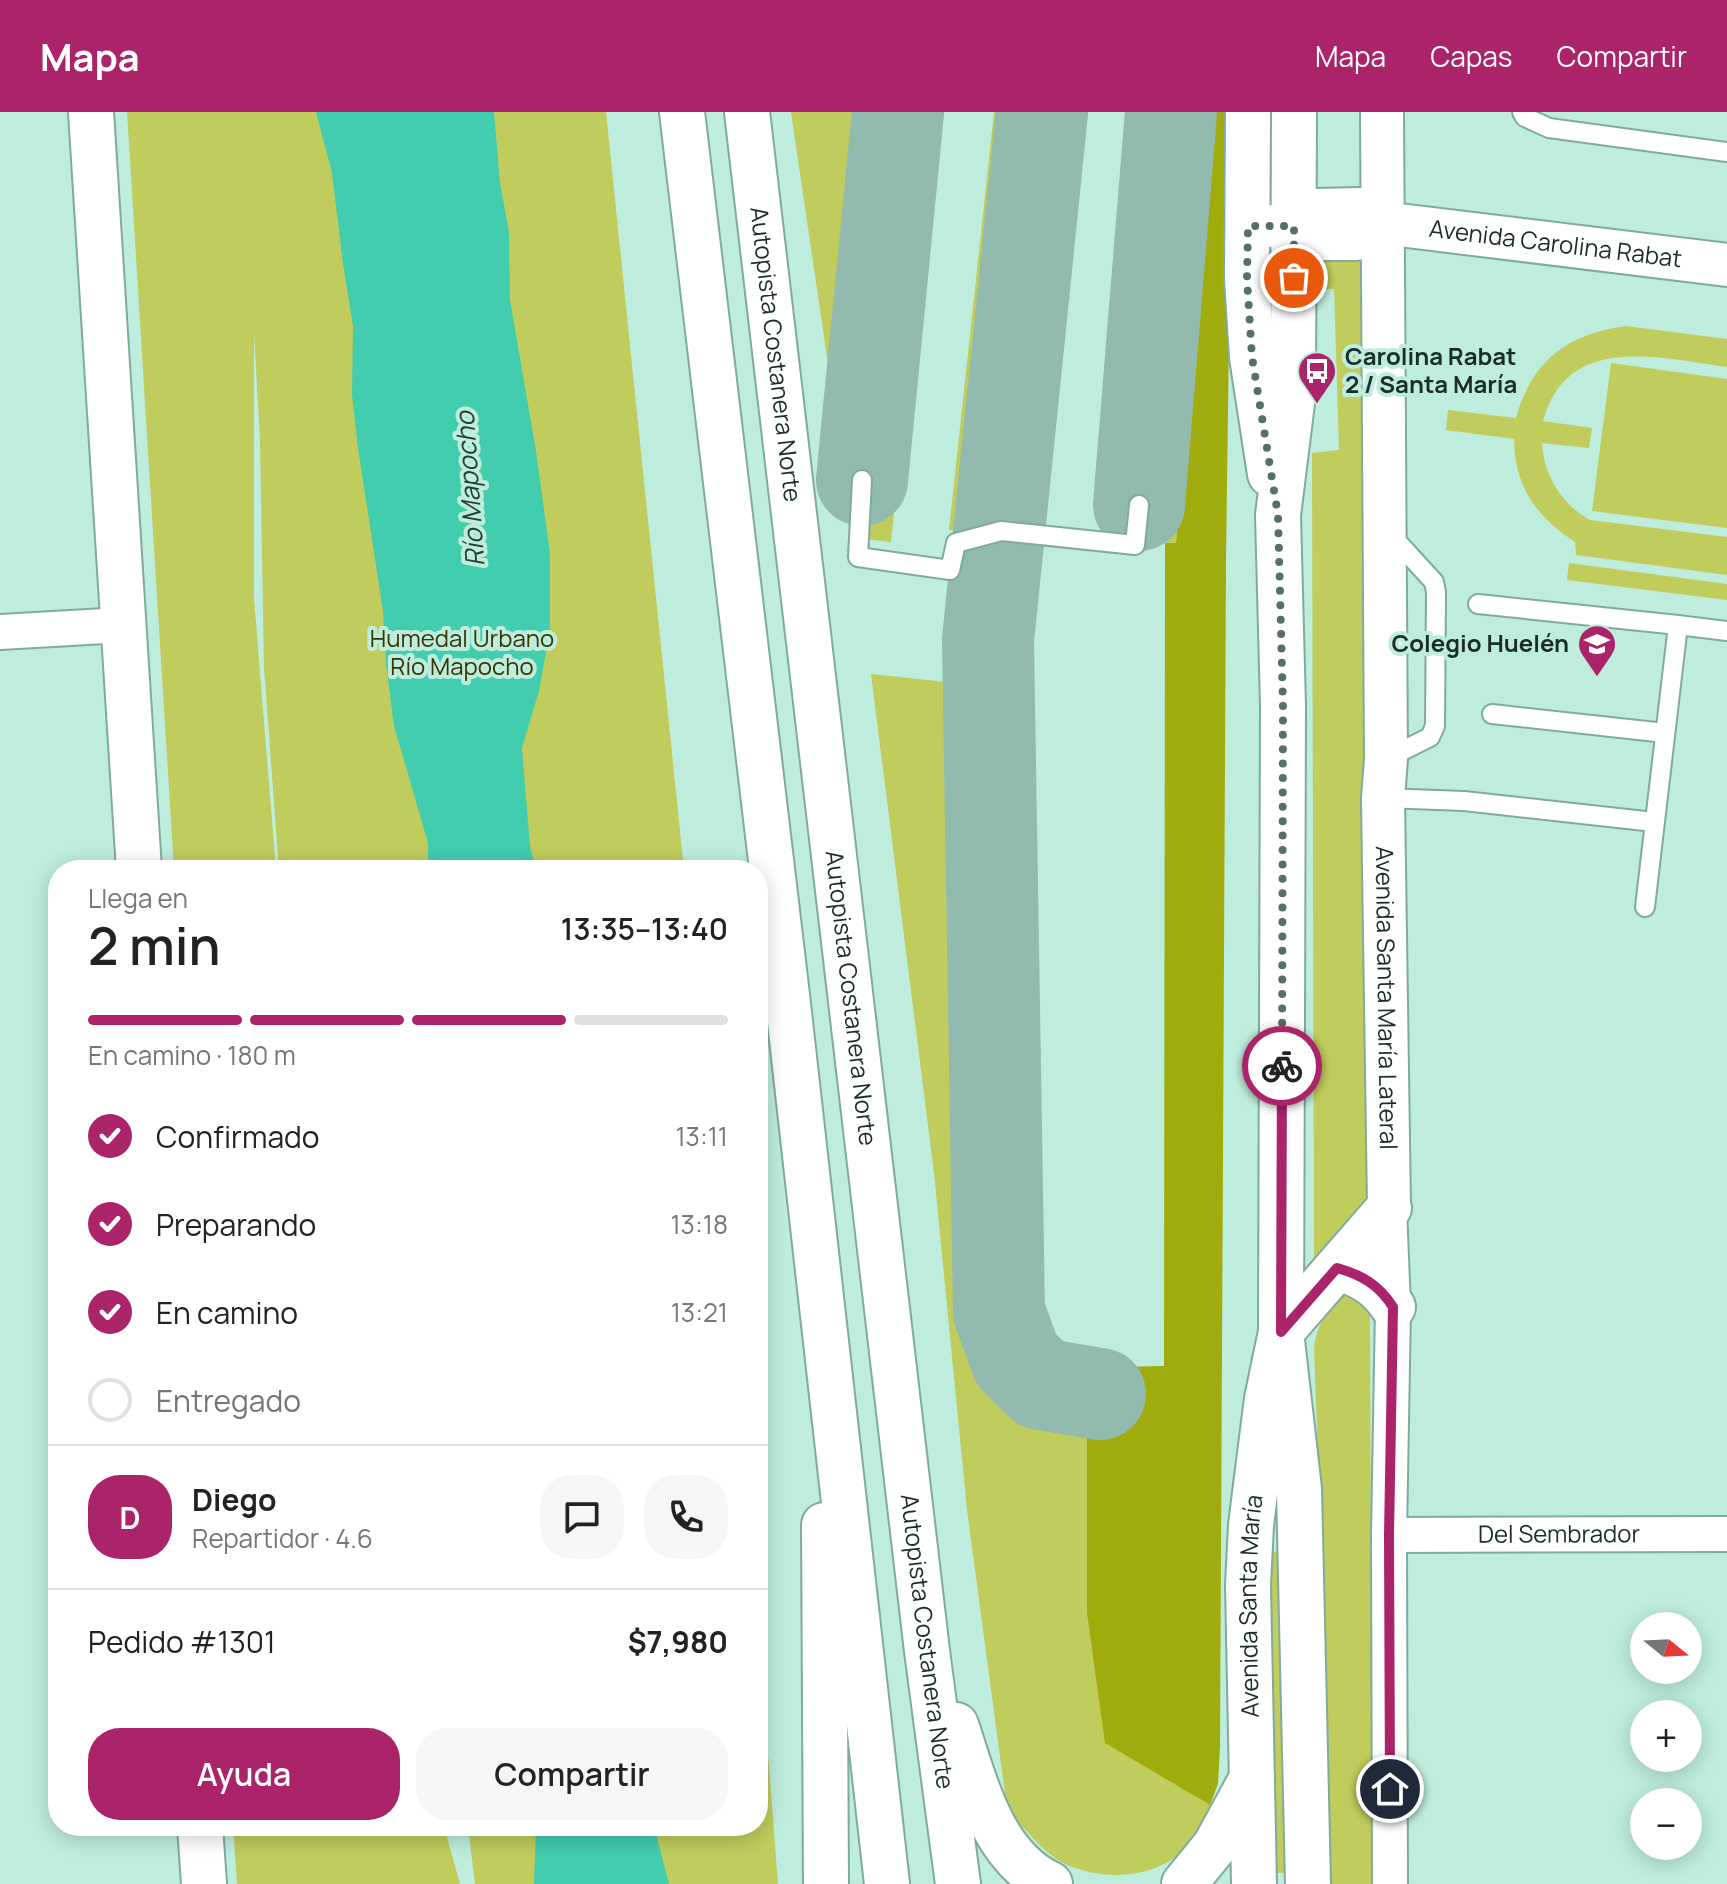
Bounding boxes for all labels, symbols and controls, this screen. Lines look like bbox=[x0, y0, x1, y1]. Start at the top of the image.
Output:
text: Mapa bbox=[40, 30, 140, 82]
text: Mapa bbox=[1315, 37, 1386, 75]
text: Capas bbox=[1430, 37, 1513, 75]
text: Compartir bbox=[1557, 37, 1687, 75]
street label: Autopista Costanera Norte bbox=[743, 205, 810, 504]
street label: Avenida Carolina Rabat bbox=[1428, 211, 1684, 274]
pin bbox=[1260, 244, 1328, 312]
icon: bag bbox=[1272, 256, 1316, 300]
place label: Carolina Rabat 2 / Santa María bbox=[1345, 339, 1517, 400]
bus stop icon: Carolina Rabat 2 / Santa María bbox=[1296, 350, 1338, 405]
water label: Río Mapocho bbox=[446, 409, 492, 568]
park label: Humedal Urbano Río Mapocho bbox=[370, 621, 554, 682]
school or university icon: Colegio Huelén bbox=[1576, 623, 1618, 678]
place label: Colegio Huelén bbox=[1392, 626, 1569, 659]
street label: Avenida Santa María Lateral bbox=[1369, 846, 1406, 1150]
street label: Autopista Costanera Norte bbox=[818, 848, 886, 1147]
text: Llega en bbox=[88, 880, 188, 916]
text: 13:35–13:40 bbox=[561, 908, 728, 949]
text: 2 min bbox=[88, 910, 221, 981]
courier bbox=[1242, 1026, 1322, 1106]
text: En camino · 180 m bbox=[88, 1037, 296, 1073]
icon: bike bbox=[1260, 1044, 1304, 1088]
icon: check bbox=[88, 1114, 132, 1158]
text: Confirmado bbox=[156, 1116, 320, 1157]
text: 13:11 bbox=[675, 1118, 728, 1154]
icon: check bbox=[88, 1202, 132, 1246]
text: Preparando bbox=[156, 1204, 316, 1245]
text: 13:18 bbox=[670, 1206, 728, 1242]
icon: check bbox=[88, 1290, 132, 1334]
text: En camino bbox=[156, 1292, 298, 1333]
text: 13:21 bbox=[671, 1294, 728, 1330]
text: Entregado bbox=[156, 1380, 301, 1421]
button: chat bbox=[540, 1475, 624, 1559]
button: phone bbox=[644, 1475, 728, 1559]
text: Diego bbox=[192, 1479, 277, 1520]
street label: Autopista Costanera Norte bbox=[894, 1492, 963, 1791]
street label: Avenida Santa María bbox=[1230, 1492, 1270, 1718]
text: D bbox=[119, 1497, 141, 1538]
street label: Del Sembrador bbox=[1478, 1516, 1641, 1550]
text: Repartidor · 4.6 bbox=[192, 1520, 373, 1556]
north arrow bbox=[1630, 1612, 1702, 1684]
map controls bbox=[1630, 1612, 1702, 1860]
text: Pedido #1301 bbox=[88, 1621, 276, 1662]
text: $7,980 bbox=[628, 1621, 728, 1662]
button: + bbox=[1630, 1700, 1702, 1772]
button: Ayuda bbox=[88, 1728, 400, 1820]
button: Compartir bbox=[416, 1728, 728, 1820]
pin bbox=[1356, 1755, 1424, 1823]
icon: home bbox=[1368, 1767, 1412, 1811]
button: − bbox=[1630, 1788, 1702, 1860]

